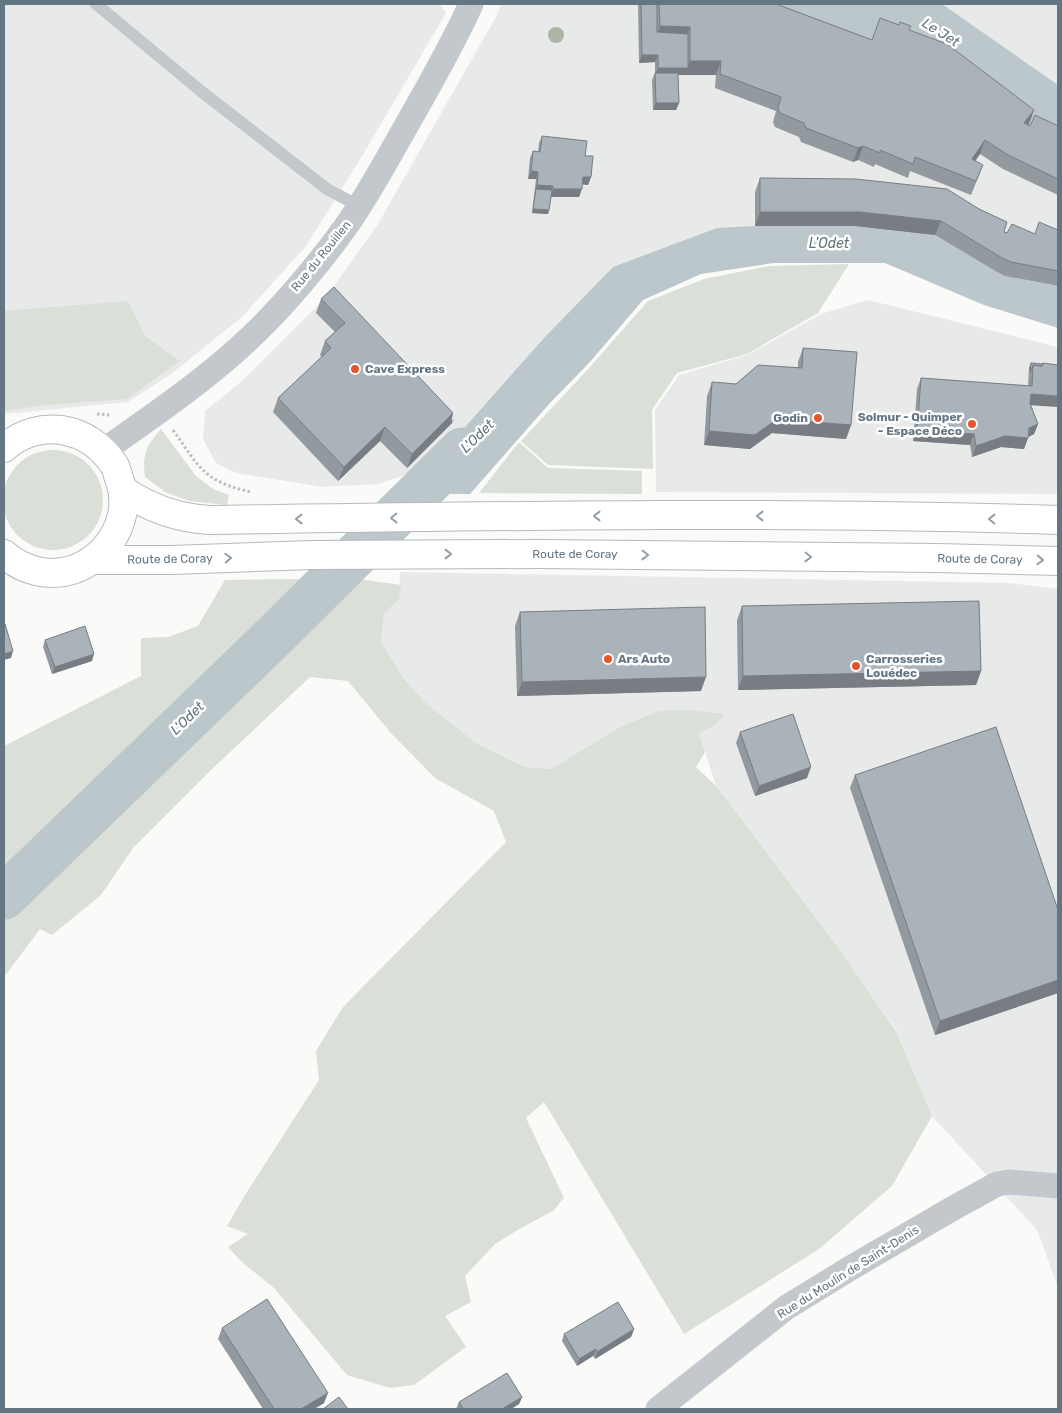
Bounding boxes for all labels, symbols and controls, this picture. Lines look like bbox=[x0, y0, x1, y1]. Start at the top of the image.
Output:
water label: Le Jet bbox=[919, 14, 963, 51]
street label: Rue du Rouillen bbox=[288, 218, 354, 294]
water label: L'Odet bbox=[809, 235, 850, 252]
place label: Cave Express bbox=[365, 362, 445, 376]
marker: Cave Express bbox=[349, 363, 361, 375]
place label: Solmur - Quimper - Espace Déco bbox=[858, 410, 963, 438]
place label: Godin bbox=[773, 411, 808, 425]
marker: Godin bbox=[812, 412, 824, 424]
water label: L'Odet bbox=[457, 416, 498, 456]
marker: Solmur - Quimper - Espace Déco bbox=[966, 418, 978, 430]
one-way arrow bbox=[593, 511, 600, 521]
one-way arrow bbox=[755, 511, 763, 521]
one-way arrow bbox=[390, 513, 398, 523]
one-way arrow bbox=[988, 513, 996, 524]
one-way arrow bbox=[295, 514, 303, 524]
street label: Route de Coray bbox=[532, 547, 618, 561]
one-way arrow bbox=[444, 549, 452, 559]
one-way arrow bbox=[642, 550, 649, 560]
street label: Route de Coray bbox=[127, 551, 213, 567]
street label: Route de Coray bbox=[937, 551, 1023, 567]
one-way arrow bbox=[224, 552, 232, 563]
one-way arrow bbox=[804, 552, 812, 562]
one-way arrow bbox=[1036, 555, 1044, 565]
place label: Ars Auto bbox=[618, 652, 670, 666]
place label: Carrosseries Louédec bbox=[866, 652, 943, 680]
marker: Ars Auto bbox=[602, 653, 614, 665]
marker: Carrosseries Louédec bbox=[850, 660, 862, 672]
water label: L'Odet bbox=[167, 698, 208, 738]
street label: Rue du Moulin de Saint-Denis bbox=[775, 1223, 921, 1321]

